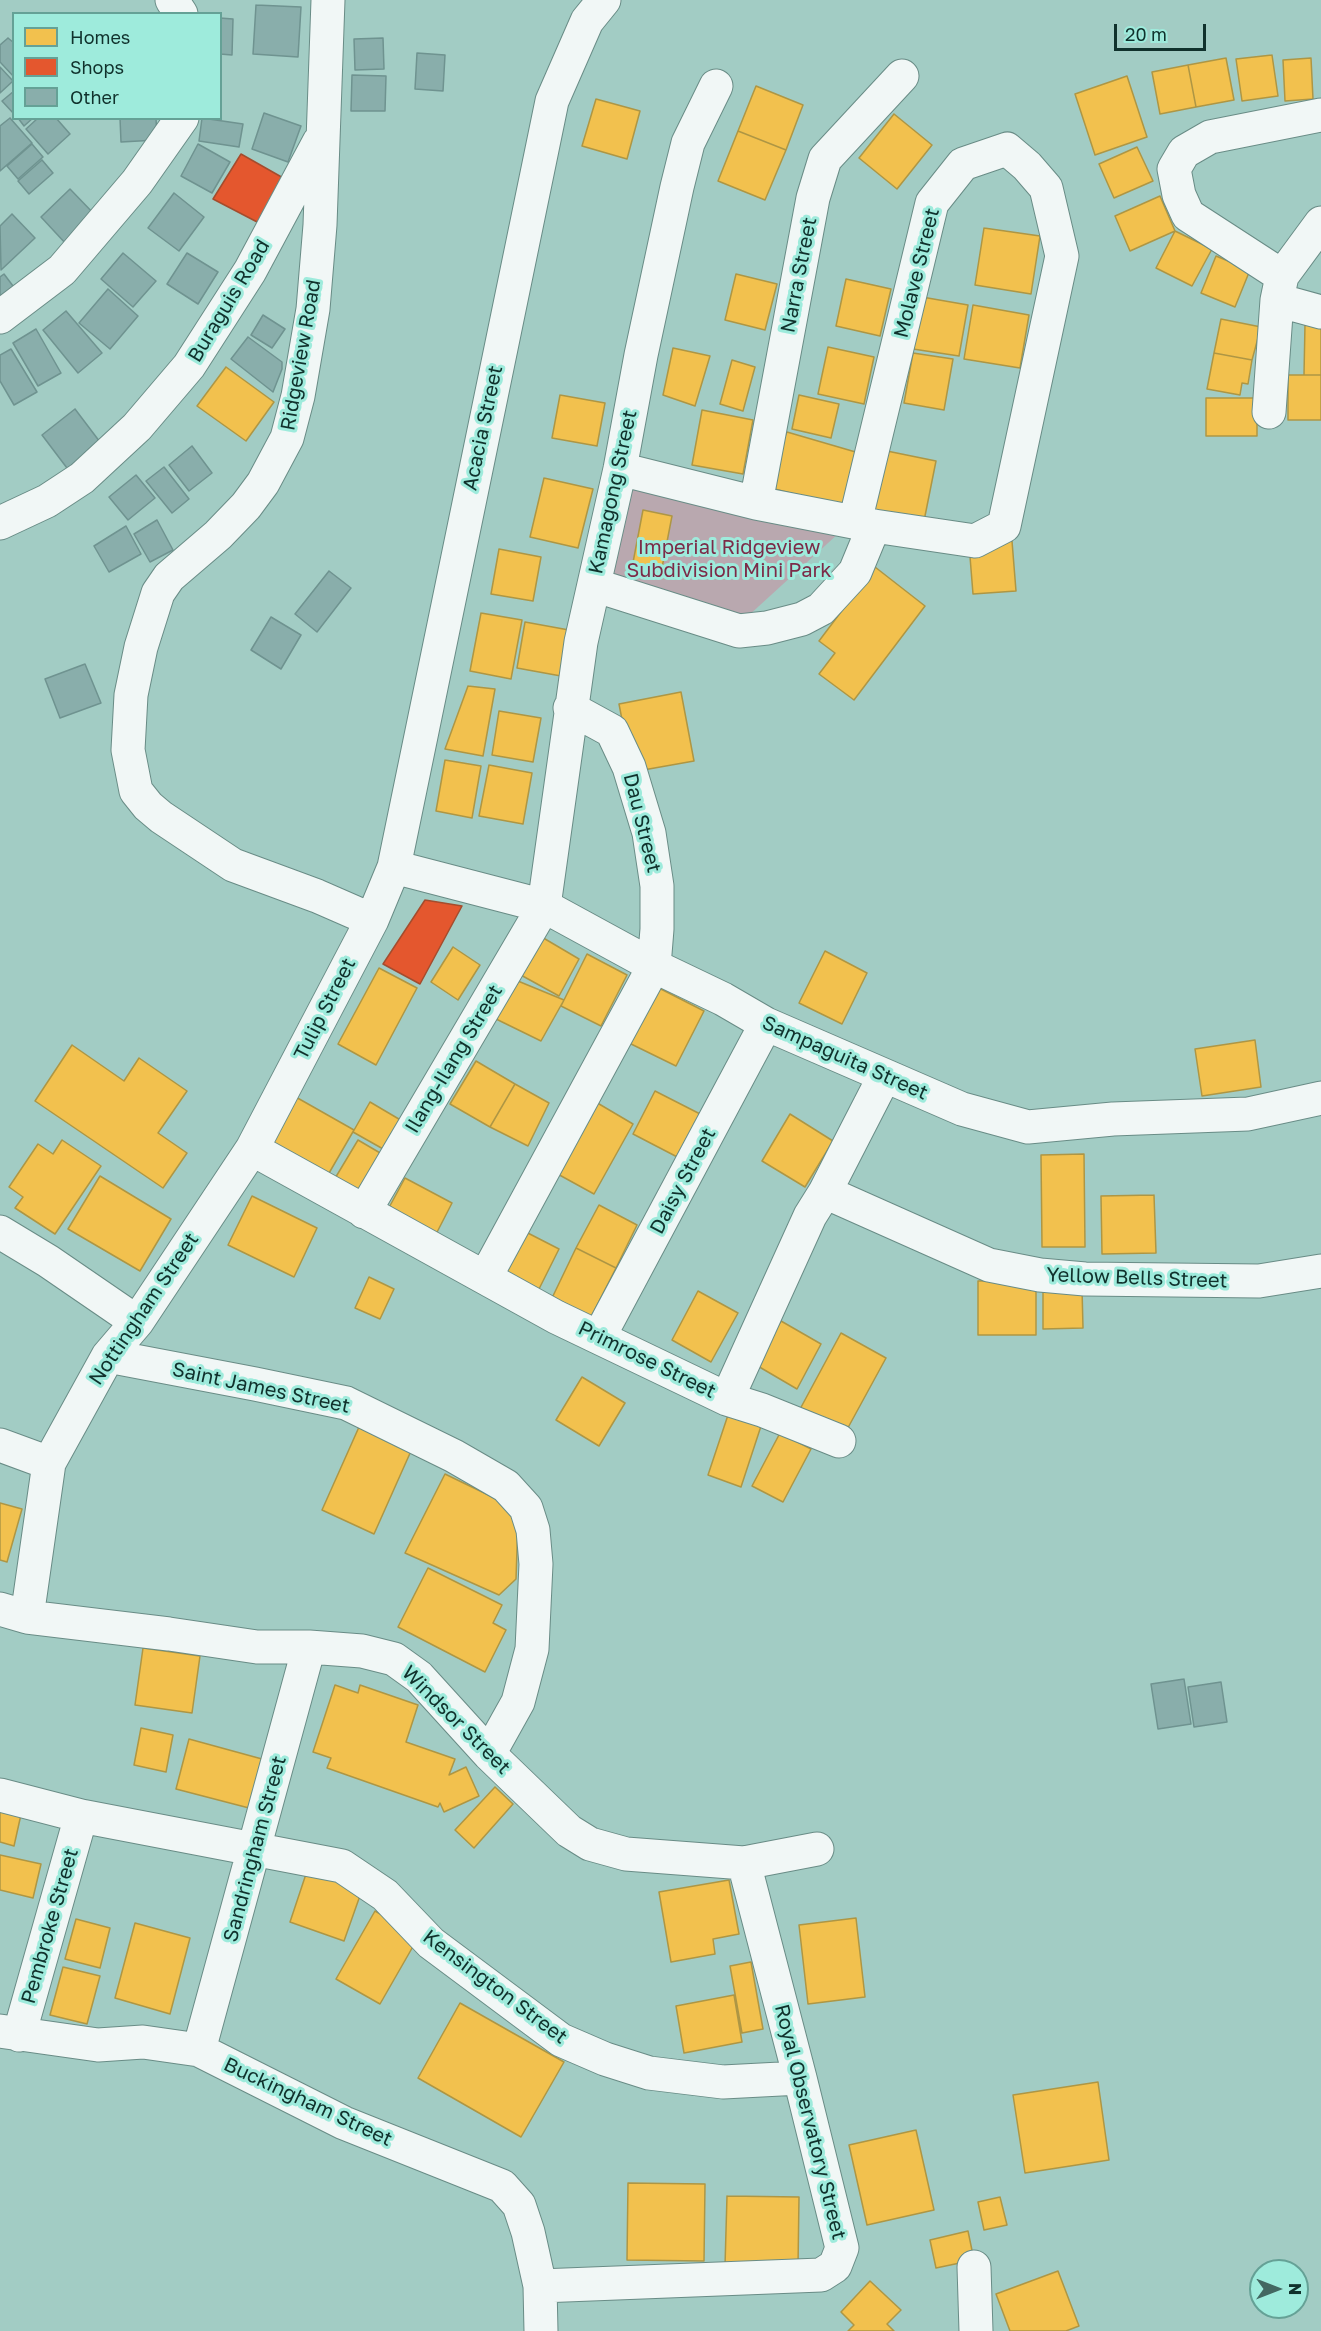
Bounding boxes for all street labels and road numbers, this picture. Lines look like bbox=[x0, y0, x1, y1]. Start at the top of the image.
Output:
street label: Molave Street bbox=[889, 206, 945, 340]
street label: Narra Street bbox=[776, 215, 822, 335]
street label: Buraguis Road bbox=[183, 235, 275, 367]
street label: Ridgeview Road bbox=[276, 278, 326, 432]
street label: Acacia Street bbox=[458, 363, 508, 493]
street label: Kamagong Street bbox=[584, 408, 642, 576]
street label: Dau Street bbox=[618, 771, 666, 875]
street label: Tulip Street bbox=[289, 954, 361, 1064]
street label: Ilang-Ilang Street bbox=[400, 980, 508, 1138]
street label: Sampaguita Street bbox=[759, 1011, 931, 1105]
street label: Daisy Street bbox=[645, 1124, 721, 1238]
street label: Nottingham Street bbox=[84, 1228, 204, 1390]
street label: Yellow Bells Street bbox=[1046, 1263, 1228, 1293]
street label: Primrose Street bbox=[574, 1316, 720, 1404]
street label: Saint James Street bbox=[170, 1357, 352, 1419]
street label: Windsor Street bbox=[397, 1661, 515, 1779]
street label: Sandringham Street bbox=[219, 1753, 291, 1945]
street label: Pembroke Street bbox=[16, 1845, 84, 2007]
street label: Kensington Street bbox=[418, 1925, 572, 2049]
street label: Royal Observatory Street bbox=[769, 2002, 851, 2242]
street label: Buckingham Street bbox=[220, 2052, 396, 2152]

